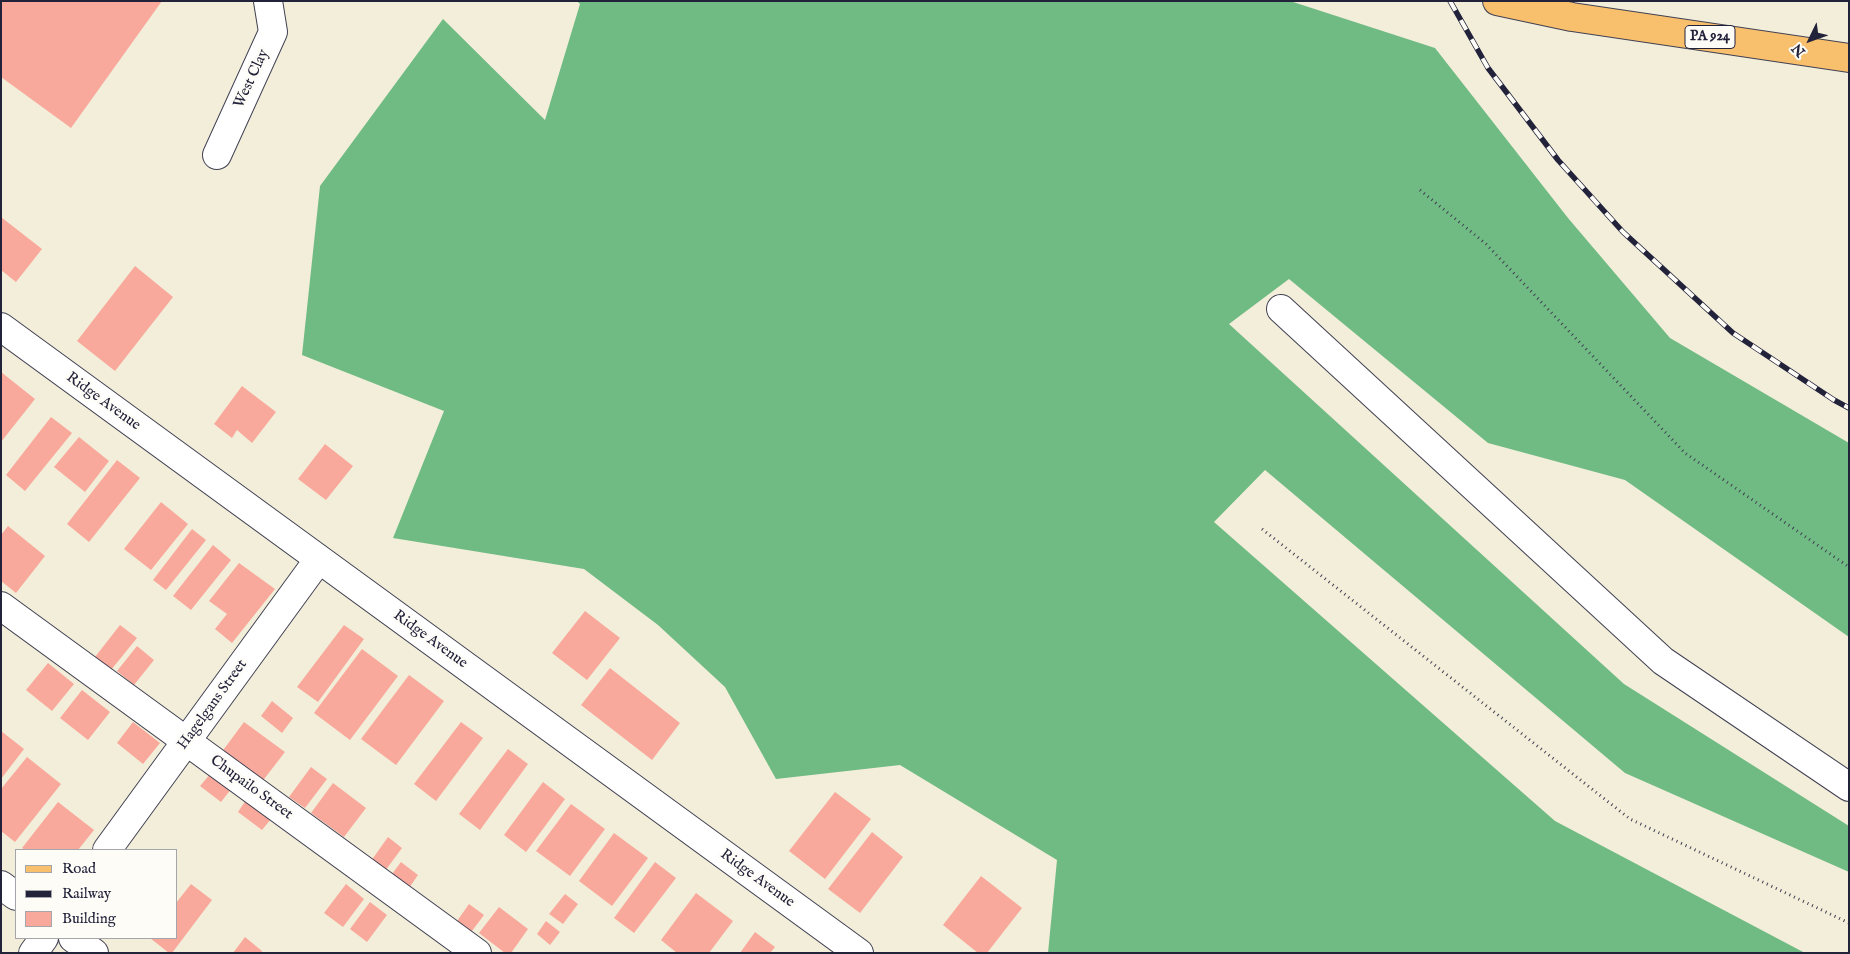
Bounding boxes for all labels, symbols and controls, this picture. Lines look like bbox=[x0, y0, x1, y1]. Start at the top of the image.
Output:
north arrow bbox=[1785, 15, 1835, 65]
road number: PA 924 bbox=[1685, 26, 1735, 48]
text: N bbox=[1788, 40, 1810, 61]
street label: West Clay bbox=[231, 47, 273, 111]
street label: Ridge Avenue bbox=[62, 369, 144, 435]
street label: Ridge Avenue bbox=[389, 607, 471, 673]
street label: Hagelgans Street bbox=[174, 656, 252, 754]
street label: Chupailo Street bbox=[206, 752, 296, 824]
street label: Ridge Avenue bbox=[716, 846, 798, 912]
legend bbox=[15, 849, 178, 939]
text: Road bbox=[62, 859, 96, 878]
text: Railway bbox=[62, 884, 111, 903]
text: Building bbox=[62, 909, 116, 928]

